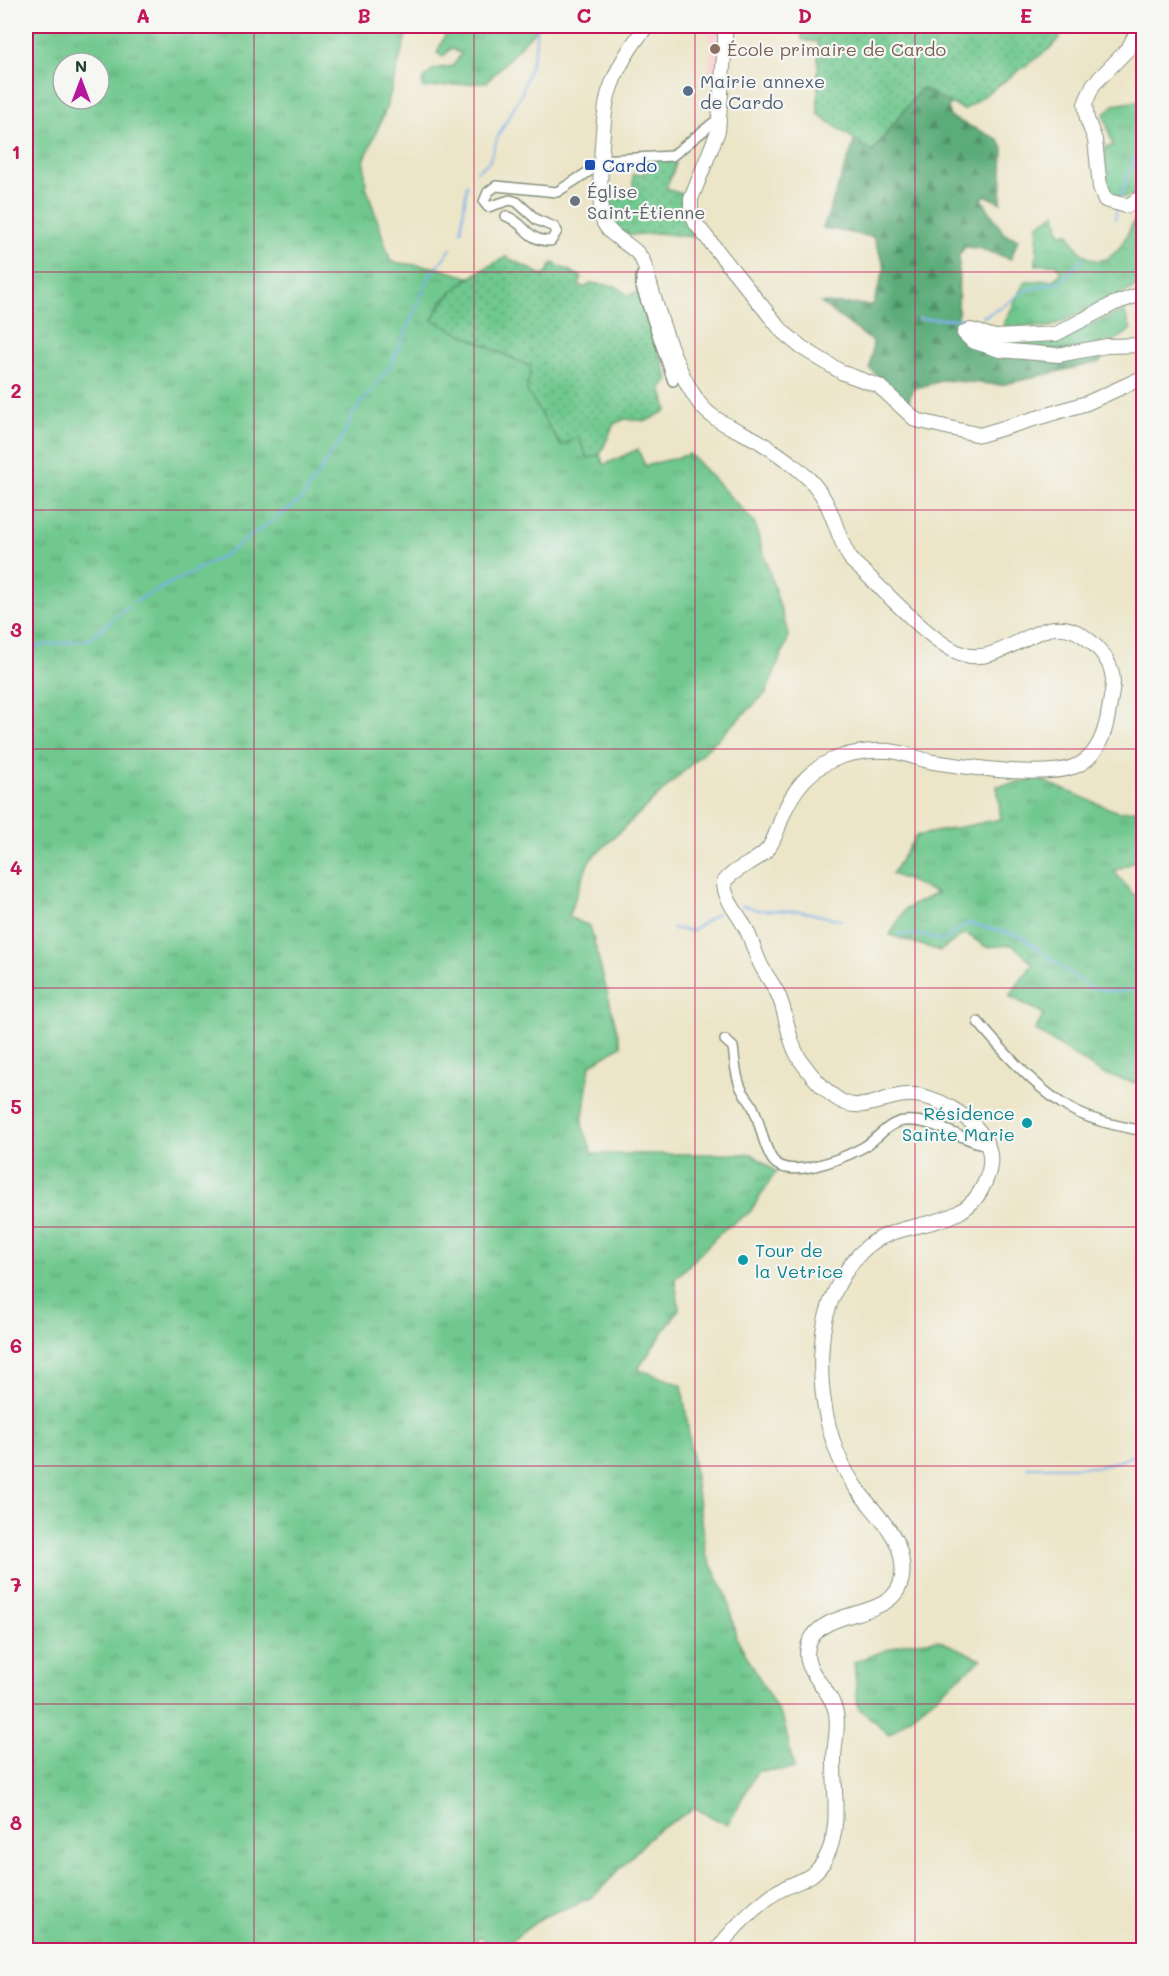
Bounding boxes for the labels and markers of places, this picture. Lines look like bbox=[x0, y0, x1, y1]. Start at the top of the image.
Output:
place label: École primaire de Cardo bbox=[727, 37, 946, 61]
marker: École primaire de Cardo bbox=[708, 42, 722, 56]
place label: Mairie annexe de Cardo bbox=[700, 69, 825, 114]
marker: Mairie annexe de Cardo bbox=[681, 84, 695, 98]
place label: Cardo bbox=[602, 153, 658, 177]
marker: Cardo bbox=[583, 158, 597, 172]
place label: Église Saint-Étienne bbox=[587, 179, 705, 224]
marker: Église Saint-Étienne bbox=[568, 194, 582, 208]
place label: Résidence Sainte Marie bbox=[902, 1101, 1015, 1146]
marker: Résidence Sainte Marie bbox=[1020, 1116, 1034, 1130]
place label: Tour de la Vetrice bbox=[755, 1238, 843, 1283]
marker: Tour de la Vetrice bbox=[736, 1253, 750, 1267]

